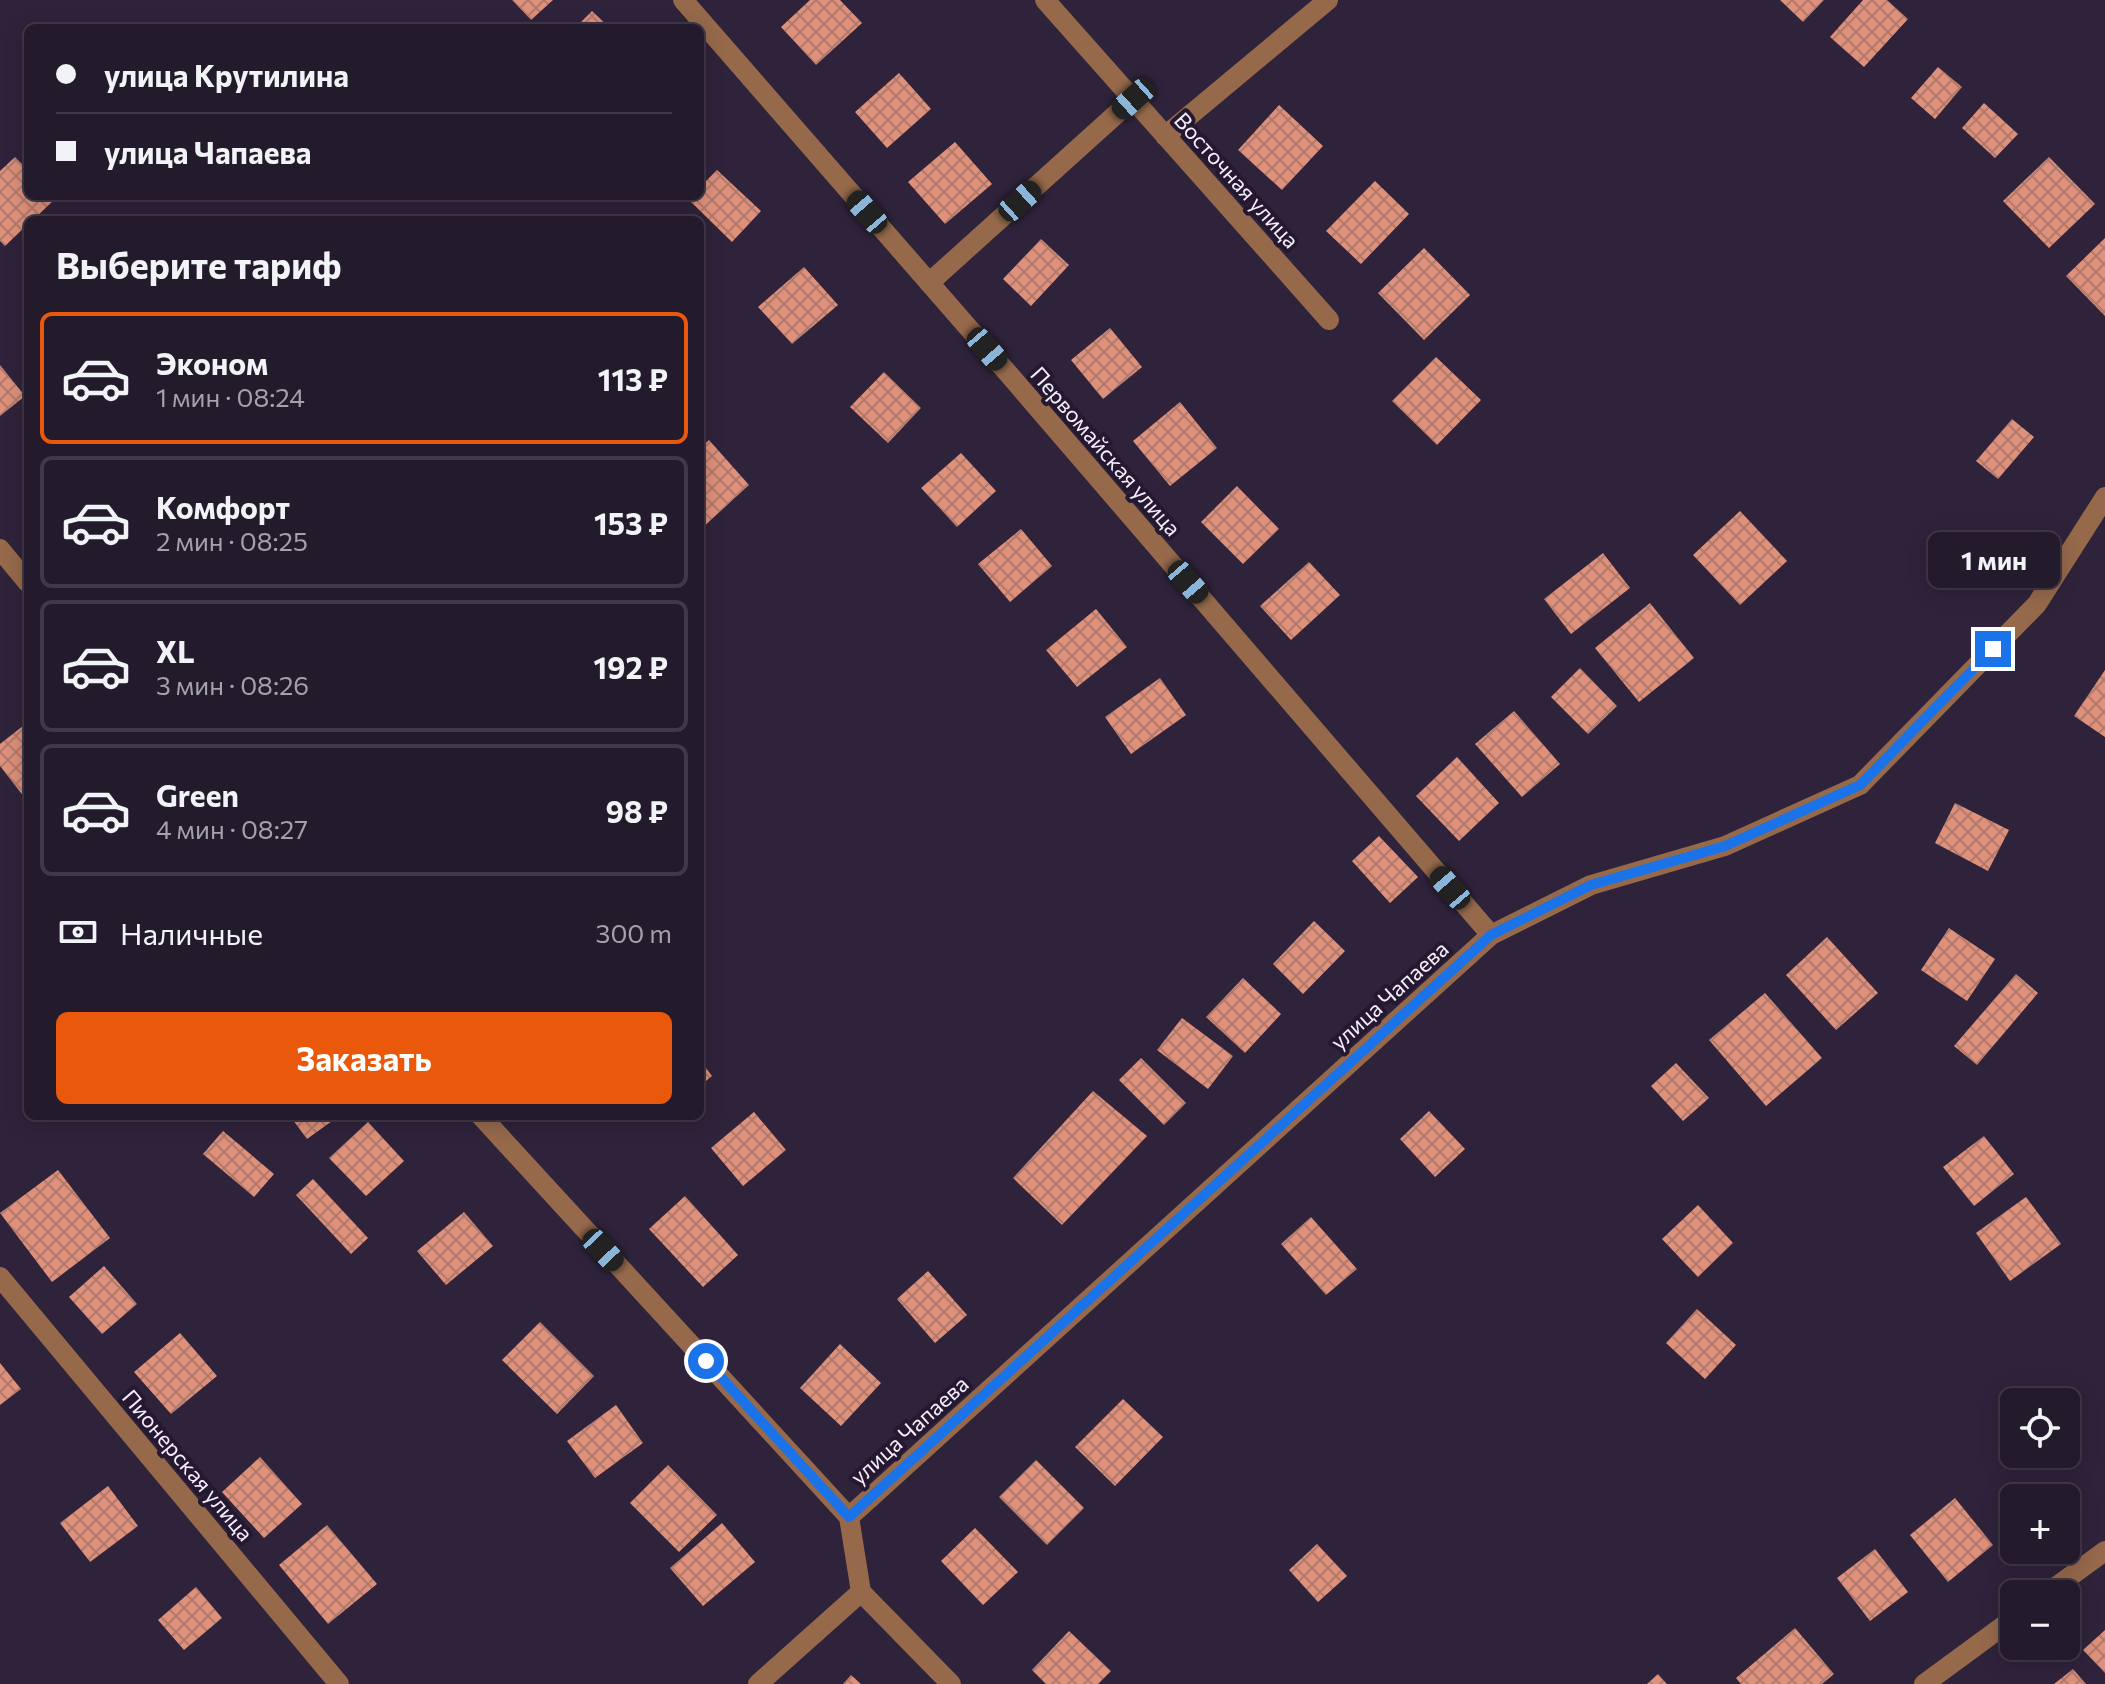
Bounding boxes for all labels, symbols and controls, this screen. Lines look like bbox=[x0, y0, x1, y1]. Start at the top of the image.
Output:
text: улица Крутилина bbox=[104, 56, 349, 93]
car bbox=[1107, 74, 1159, 124]
street label: Восточная улица bbox=[1169, 107, 1305, 253]
text: улица Чапаева bbox=[104, 133, 312, 170]
car bbox=[994, 176, 1046, 226]
car bbox=[842, 186, 892, 238]
text: Выберите тариф bbox=[56, 242, 341, 286]
car bbox=[962, 323, 1012, 375]
icon: car bbox=[60, 342, 132, 414]
text: Эконом bbox=[156, 344, 268, 381]
text: 113 ₽ bbox=[598, 360, 668, 397]
street label: Первомайская улица bbox=[1025, 361, 1187, 541]
text: 1 мин · 08:24 bbox=[156, 381, 305, 412]
icon: car bbox=[60, 486, 132, 558]
text: Комфорт bbox=[156, 488, 290, 525]
text: 153 ₽ bbox=[594, 504, 668, 541]
text: 2 мин · 08:25 bbox=[156, 525, 308, 556]
callout: 1 мин bbox=[1927, 533, 2059, 589]
text: 1 мин bbox=[1961, 544, 2027, 575]
car bbox=[1163, 556, 1213, 608]
icon: car bbox=[60, 630, 132, 702]
route end bbox=[1975, 631, 2011, 667]
text: XL bbox=[156, 632, 195, 669]
text: 192 ₽ bbox=[594, 648, 668, 685]
text: 3 мин · 08:26 bbox=[156, 669, 309, 700]
icon: car bbox=[60, 774, 132, 846]
text: Green bbox=[156, 776, 239, 813]
text: 98 ₽ bbox=[605, 792, 668, 829]
text: 4 мин · 08:27 bbox=[156, 813, 308, 844]
car bbox=[1425, 862, 1475, 914]
icon: cash bbox=[56, 910, 100, 954]
text: Наличные bbox=[120, 914, 263, 951]
text: 300 m bbox=[596, 917, 672, 948]
street label: улица Чапаева bbox=[1324, 935, 1454, 1055]
button: Заказать bbox=[56, 1012, 672, 1104]
car bbox=[578, 1224, 628, 1276]
route start bbox=[688, 1343, 724, 1379]
street label: улица Чапаева bbox=[844, 1370, 974, 1490]
street label: Пионерская улица bbox=[117, 1384, 259, 1546]
map controls bbox=[2000, 1388, 2080, 1660]
button: locate bbox=[2000, 1388, 2080, 1468]
button: + bbox=[2000, 1484, 2080, 1564]
button: − bbox=[2000, 1580, 2080, 1660]

